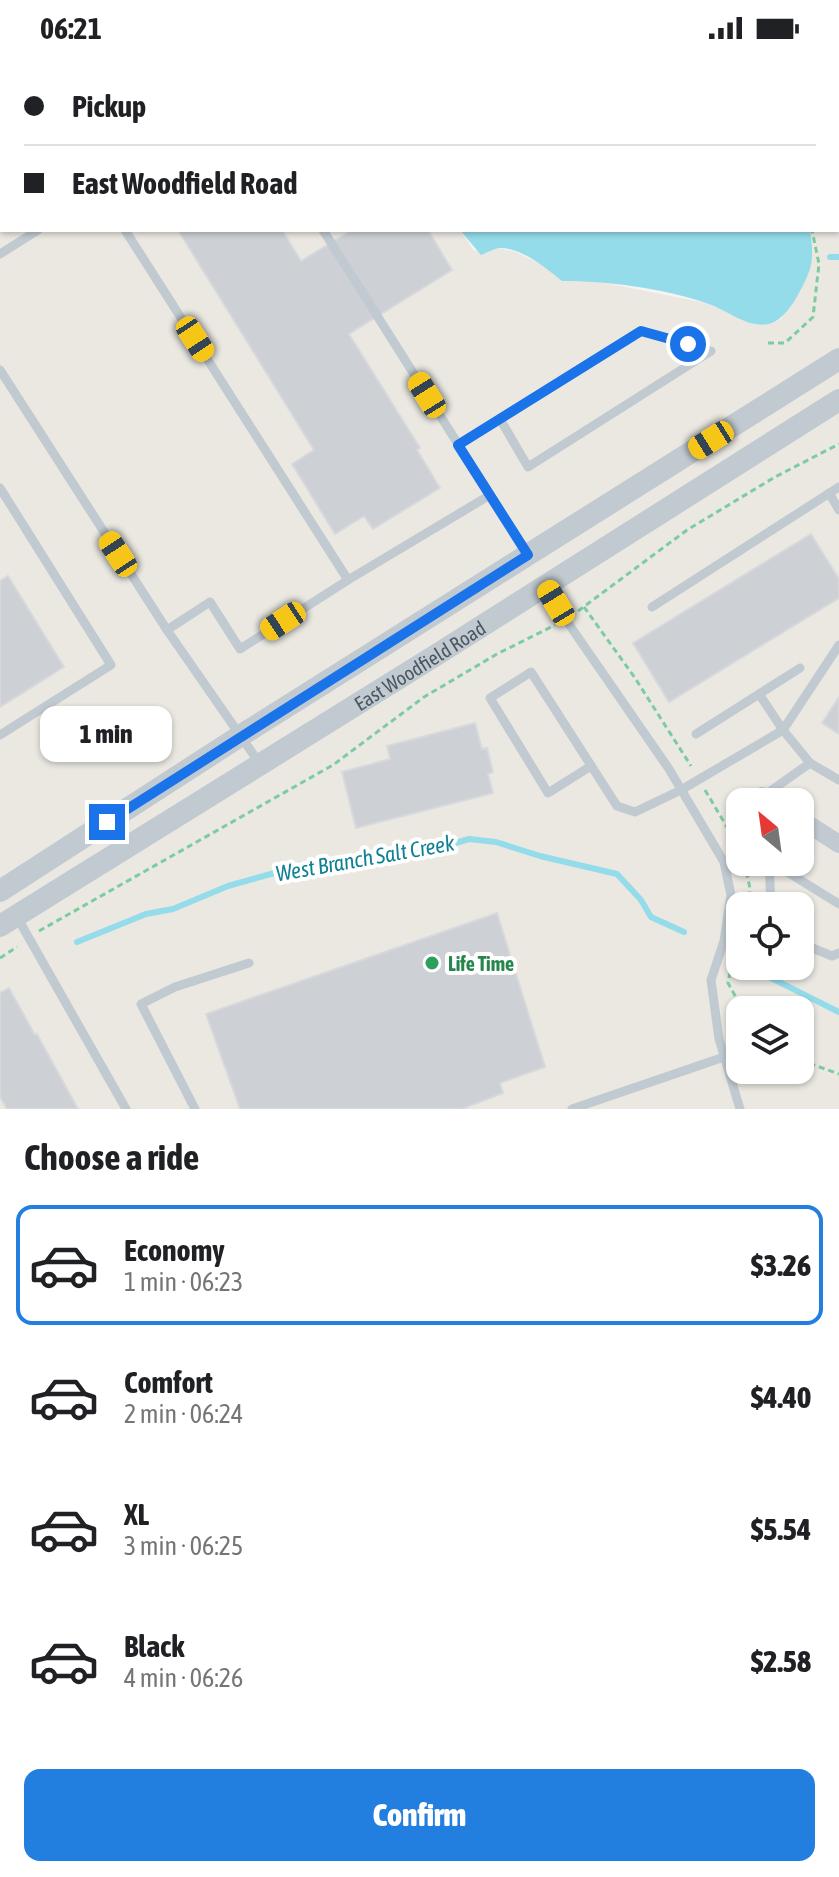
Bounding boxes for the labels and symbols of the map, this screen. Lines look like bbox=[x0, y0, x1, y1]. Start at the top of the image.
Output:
car bbox=[172, 312, 218, 366]
route start bbox=[670, 326, 706, 362]
car bbox=[404, 368, 450, 422]
car bbox=[684, 417, 738, 463]
car bbox=[95, 527, 141, 581]
car bbox=[533, 576, 579, 630]
car bbox=[256, 598, 310, 644]
street label: East Woodfield Road bbox=[350, 615, 489, 715]
callout: 1 min bbox=[41, 706, 173, 762]
north arrow bbox=[726, 788, 814, 876]
route end bbox=[89, 804, 125, 840]
water label: West Branch Salt Creek bbox=[274, 829, 457, 887]
place label: Life Time bbox=[448, 952, 514, 975]
marker: Life Time bbox=[423, 954, 441, 972]

